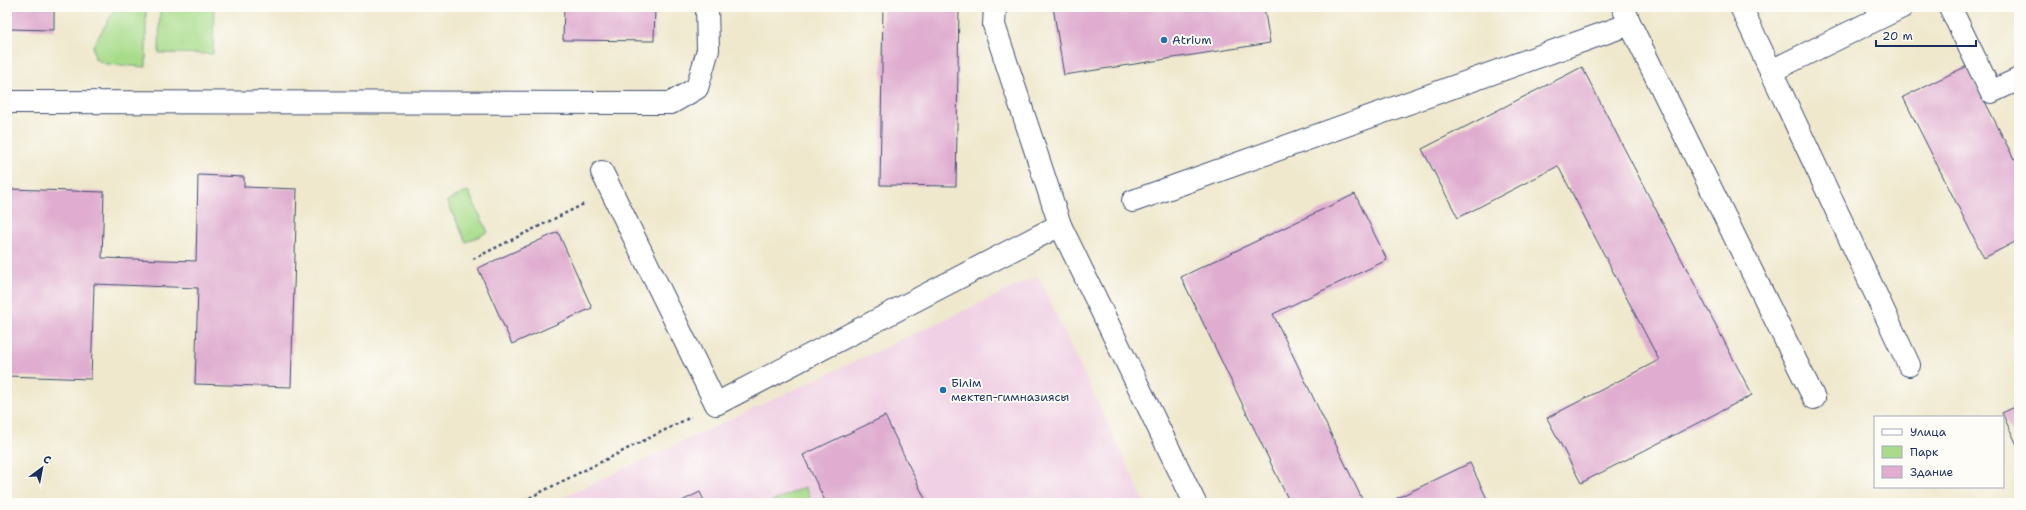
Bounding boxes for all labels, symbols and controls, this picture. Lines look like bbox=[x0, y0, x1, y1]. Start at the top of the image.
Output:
scale bar bbox=[1876, 22, 1976, 48]
text: 20 m bbox=[1882, 28, 1913, 44]
place label: Atrium bbox=[1172, 32, 1212, 48]
marker: Atrium bbox=[1159, 35, 1169, 45]
place label: Білім мектеп-гимназиясы bbox=[951, 375, 1069, 405]
marker: Білім мектеп-гимназиясы bbox=[938, 385, 948, 395]
legend bbox=[1874, 416, 2004, 488]
text: Улица bbox=[1910, 424, 1947, 440]
text: Парк bbox=[1910, 444, 1939, 460]
north arrow bbox=[22, 448, 62, 488]
text: С bbox=[40, 452, 54, 468]
text: Здание bbox=[1910, 464, 1954, 480]

